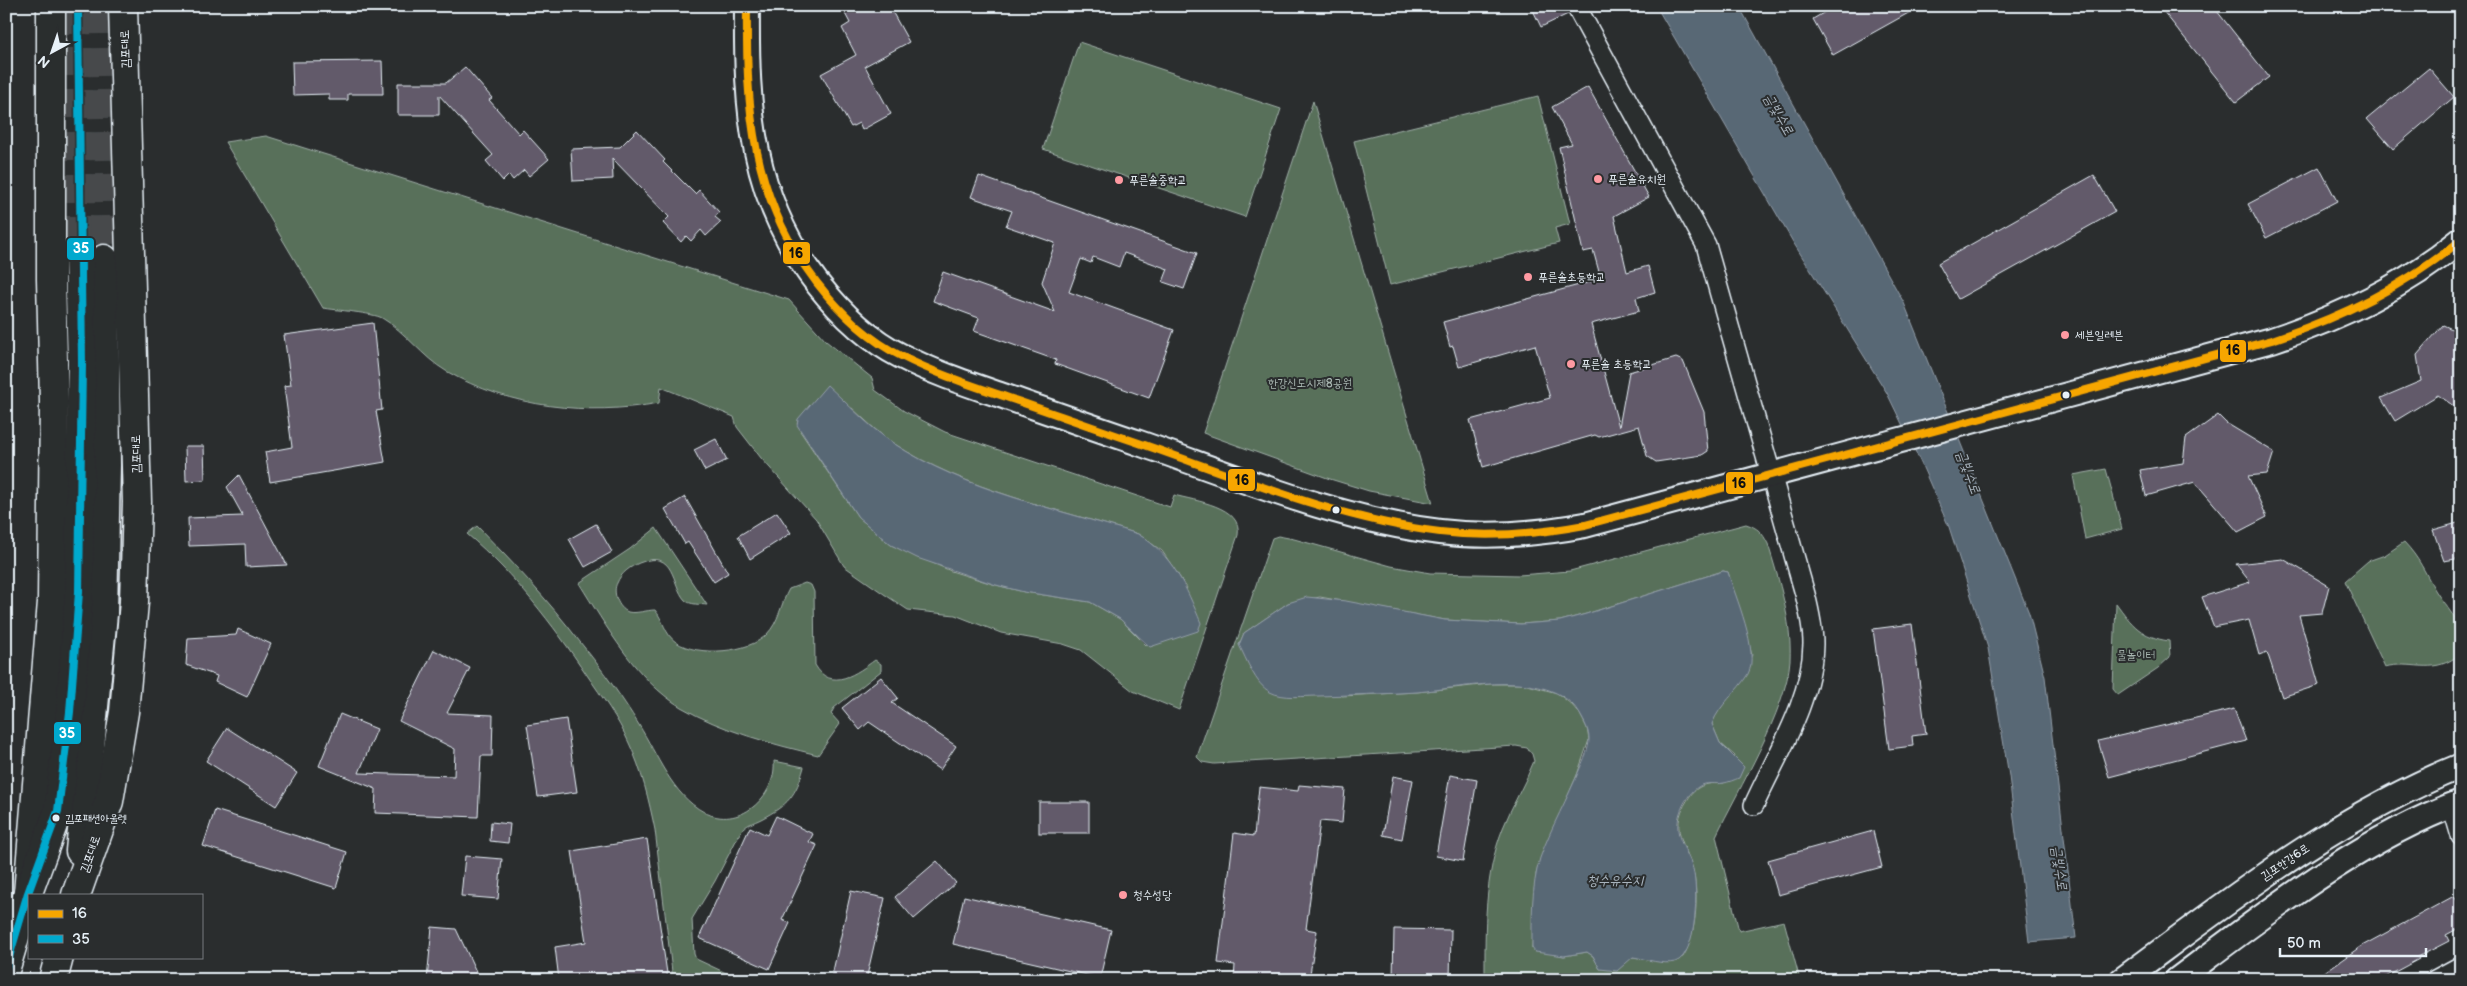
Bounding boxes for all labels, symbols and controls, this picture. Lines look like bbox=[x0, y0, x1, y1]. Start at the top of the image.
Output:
north arrow bbox=[28, 28, 78, 78]
street label: 김포대로 bbox=[117, 29, 134, 69]
text: N bbox=[34, 52, 53, 71]
water label: 금빛수로 bbox=[1760, 90, 1797, 138]
place label: 푸른솔유치원 bbox=[1608, 172, 1666, 187]
place label: 푸른솔중학교 bbox=[1129, 173, 1187, 188]
marker: 푸른솔유치원 bbox=[1592, 173, 1604, 185]
marker: 푸른솔중학교 bbox=[1113, 174, 1125, 186]
line badge: 35 bbox=[66, 237, 95, 261]
text: 35 bbox=[73, 240, 89, 257]
line badge: 16 bbox=[782, 241, 811, 265]
text: 16 bbox=[789, 245, 803, 262]
place label: 푸른솔초등학교 bbox=[1538, 270, 1606, 285]
marker: 푸른솔초등학교 bbox=[1522, 271, 1534, 283]
place label: 세븐일레븐 bbox=[2075, 328, 2123, 343]
marker: 세븐일레븐 bbox=[2059, 329, 2071, 341]
line badge: 16 bbox=[2219, 339, 2247, 363]
text: 16 bbox=[2226, 342, 2240, 359]
place label: 푸른솔 초등학교 bbox=[1581, 357, 1652, 372]
marker: 푸른솔 초등학교 bbox=[1565, 358, 1577, 370]
park label: 한강신도시제8공원 bbox=[1268, 376, 1352, 391]
unlabelled marker bbox=[2061, 390, 2071, 400]
street label: 김포대로 bbox=[129, 435, 144, 473]
water label: 금빛수로 bbox=[1953, 448, 1984, 496]
line badge: 16 bbox=[1227, 468, 1256, 492]
line badge: 16 bbox=[1725, 471, 1754, 495]
text: 16 bbox=[1235, 472, 1249, 489]
text: 16 bbox=[1732, 475, 1746, 492]
unlabelled marker bbox=[1331, 505, 1341, 515]
park label: 물놀이터 bbox=[2117, 648, 2155, 663]
line badge: 35 bbox=[53, 721, 82, 745]
text: 35 bbox=[59, 725, 75, 742]
place label: 김포패션아울렛 bbox=[65, 812, 127, 825]
marker: 김포패션아울렛 bbox=[51, 813, 61, 823]
street label: 김포대로 bbox=[77, 833, 104, 875]
street label: 김포한강6로 bbox=[2258, 841, 2313, 884]
water label: 금빛수로 bbox=[2048, 845, 2071, 892]
water label: 청수유수지 bbox=[1587, 872, 1645, 889]
place label: 청수성당 bbox=[1133, 888, 1172, 903]
marker: 청수성당 bbox=[1117, 889, 1129, 901]
legend bbox=[28, 894, 202, 958]
text: 16 bbox=[72, 904, 87, 923]
scale bar bbox=[2280, 926, 2426, 958]
text: 35 bbox=[72, 930, 90, 949]
text: 50 m bbox=[2287, 934, 2321, 953]

